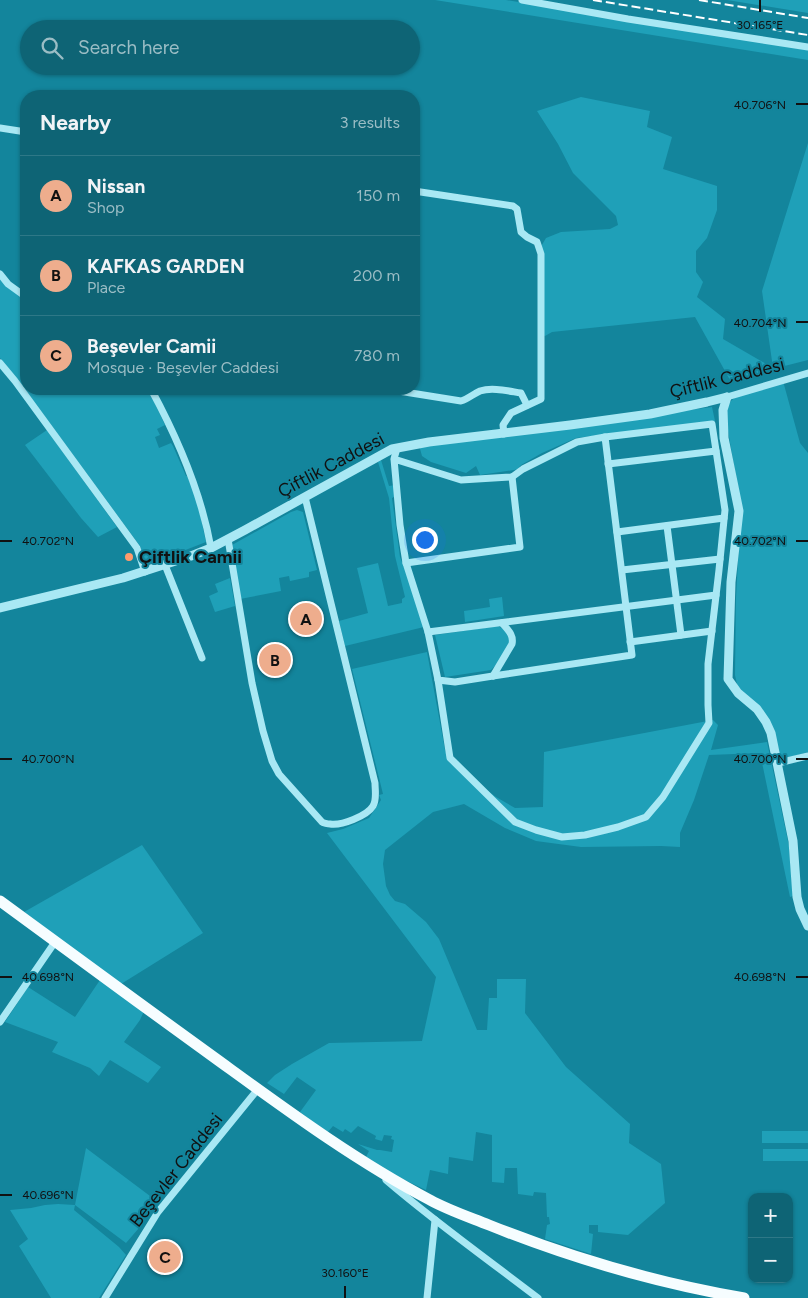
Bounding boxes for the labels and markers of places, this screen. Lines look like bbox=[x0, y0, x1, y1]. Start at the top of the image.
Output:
place label: Çiftlik Camii bbox=[139, 546, 242, 568]
marker: Çiftlik Camii bbox=[123, 551, 135, 563]
pin: A bbox=[290, 600, 322, 638]
pin: B bbox=[259, 641, 291, 679]
pin: C bbox=[149, 1238, 181, 1276]

